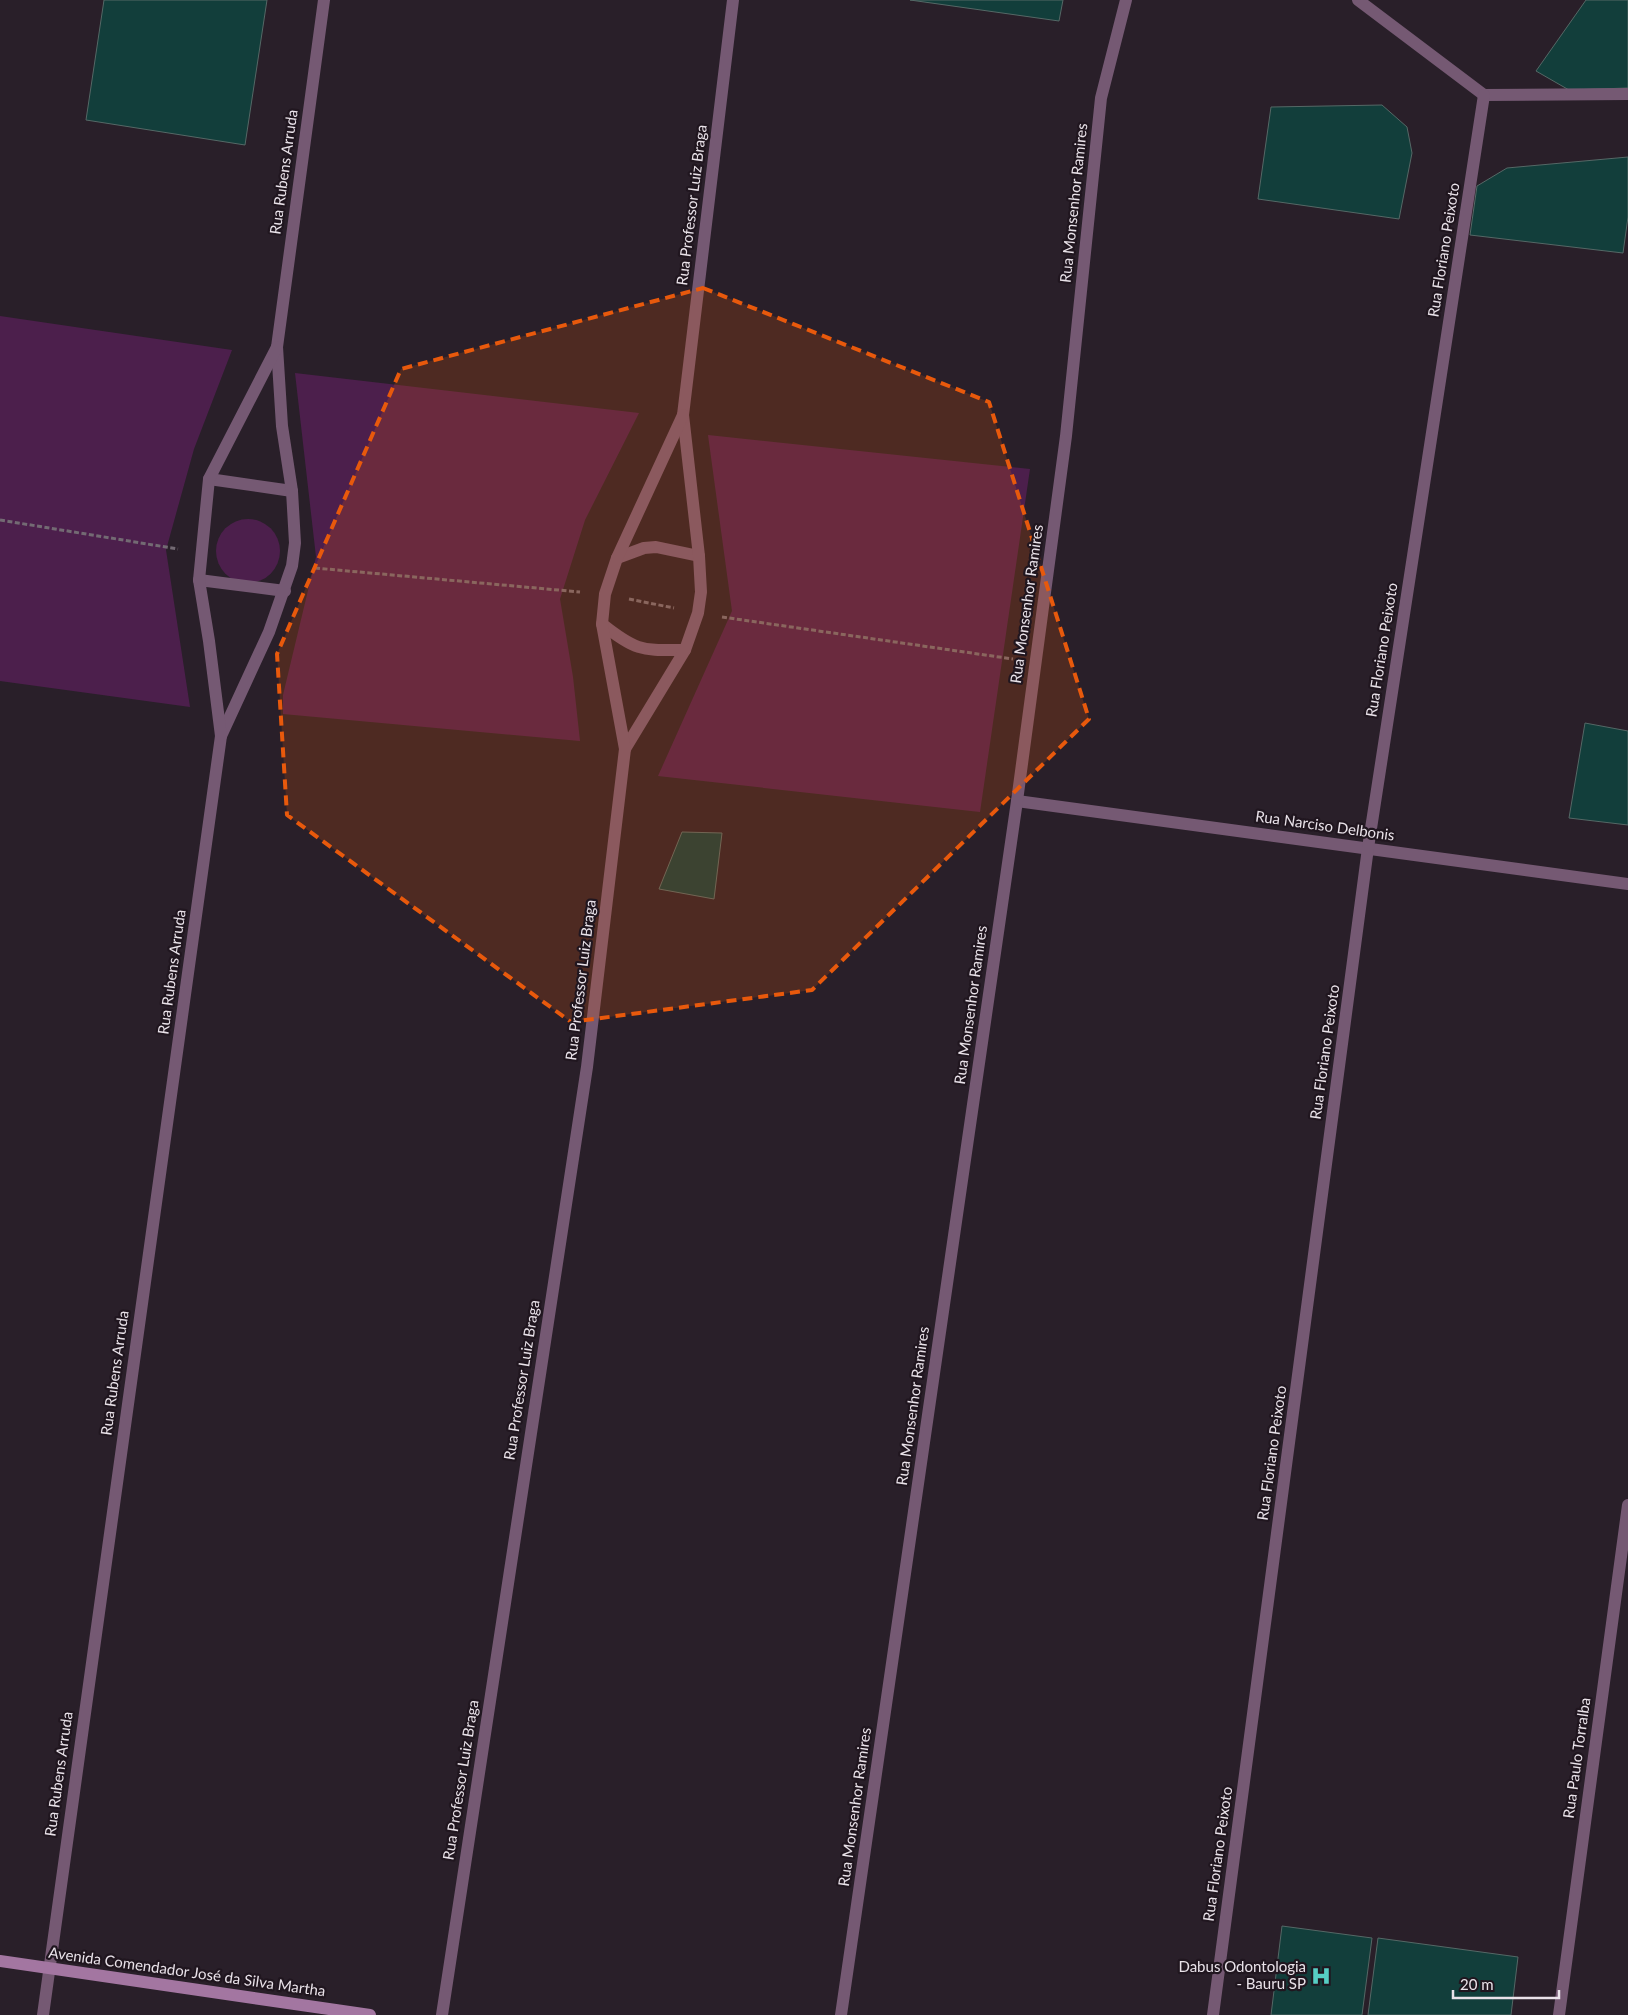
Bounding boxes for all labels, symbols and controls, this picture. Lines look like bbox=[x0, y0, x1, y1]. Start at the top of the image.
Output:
street label: Rua Rubens Arruda bbox=[265, 108, 301, 235]
street label: Rua Monsenhor Ramires bbox=[1056, 122, 1090, 284]
street label: Rua Professor Luiz Braga bbox=[672, 123, 710, 286]
street label: Rua Floriano Peixoto bbox=[1423, 181, 1463, 318]
street label: Rua Monsenhor Ramires bbox=[1006, 523, 1046, 684]
street label: Rua Floriano Peixoto bbox=[1361, 581, 1401, 718]
street label: Rua Narciso Delbonis bbox=[1254, 806, 1396, 844]
street label: Rua Professor Luiz Braga bbox=[561, 898, 599, 1061]
street label: Rua Rubens Arruda bbox=[153, 908, 189, 1035]
street label: Rua Monsenhor Ramires bbox=[950, 924, 990, 1085]
street label: Rua Floriano Peixoto bbox=[1306, 983, 1342, 1120]
street label: Rua Professor Luiz Braga bbox=[499, 1298, 543, 1461]
street label: Rua Rubens Arruda bbox=[96, 1309, 132, 1436]
street label: Rua Monsenhor Ramires bbox=[892, 1325, 932, 1486]
street label: Rua Floriano Peixoto bbox=[1253, 1384, 1289, 1521]
street label: Rua Paulo Torralba bbox=[1559, 1696, 1593, 1819]
street label: Rua Professor Luiz Braga bbox=[438, 1698, 482, 1861]
street label: Rua Rubens Arruda bbox=[40, 1710, 76, 1837]
street label: Rua Monsenhor Ramires bbox=[834, 1726, 874, 1887]
street label: Rua Floriano Peixoto bbox=[1199, 1785, 1235, 1922]
street label: Avenida Comendador José da Silva Martha bbox=[48, 1943, 327, 1999]
place label: Dabus Odontologia - Bauru SP bbox=[1178, 1957, 1306, 1992]
hospital icon: Dabus Odontologia - Bauru SP bbox=[1310, 1965, 1332, 1987]
scale bar bbox=[1453, 1968, 1559, 2000]
text: 20 m bbox=[1460, 1975, 1494, 1993]

